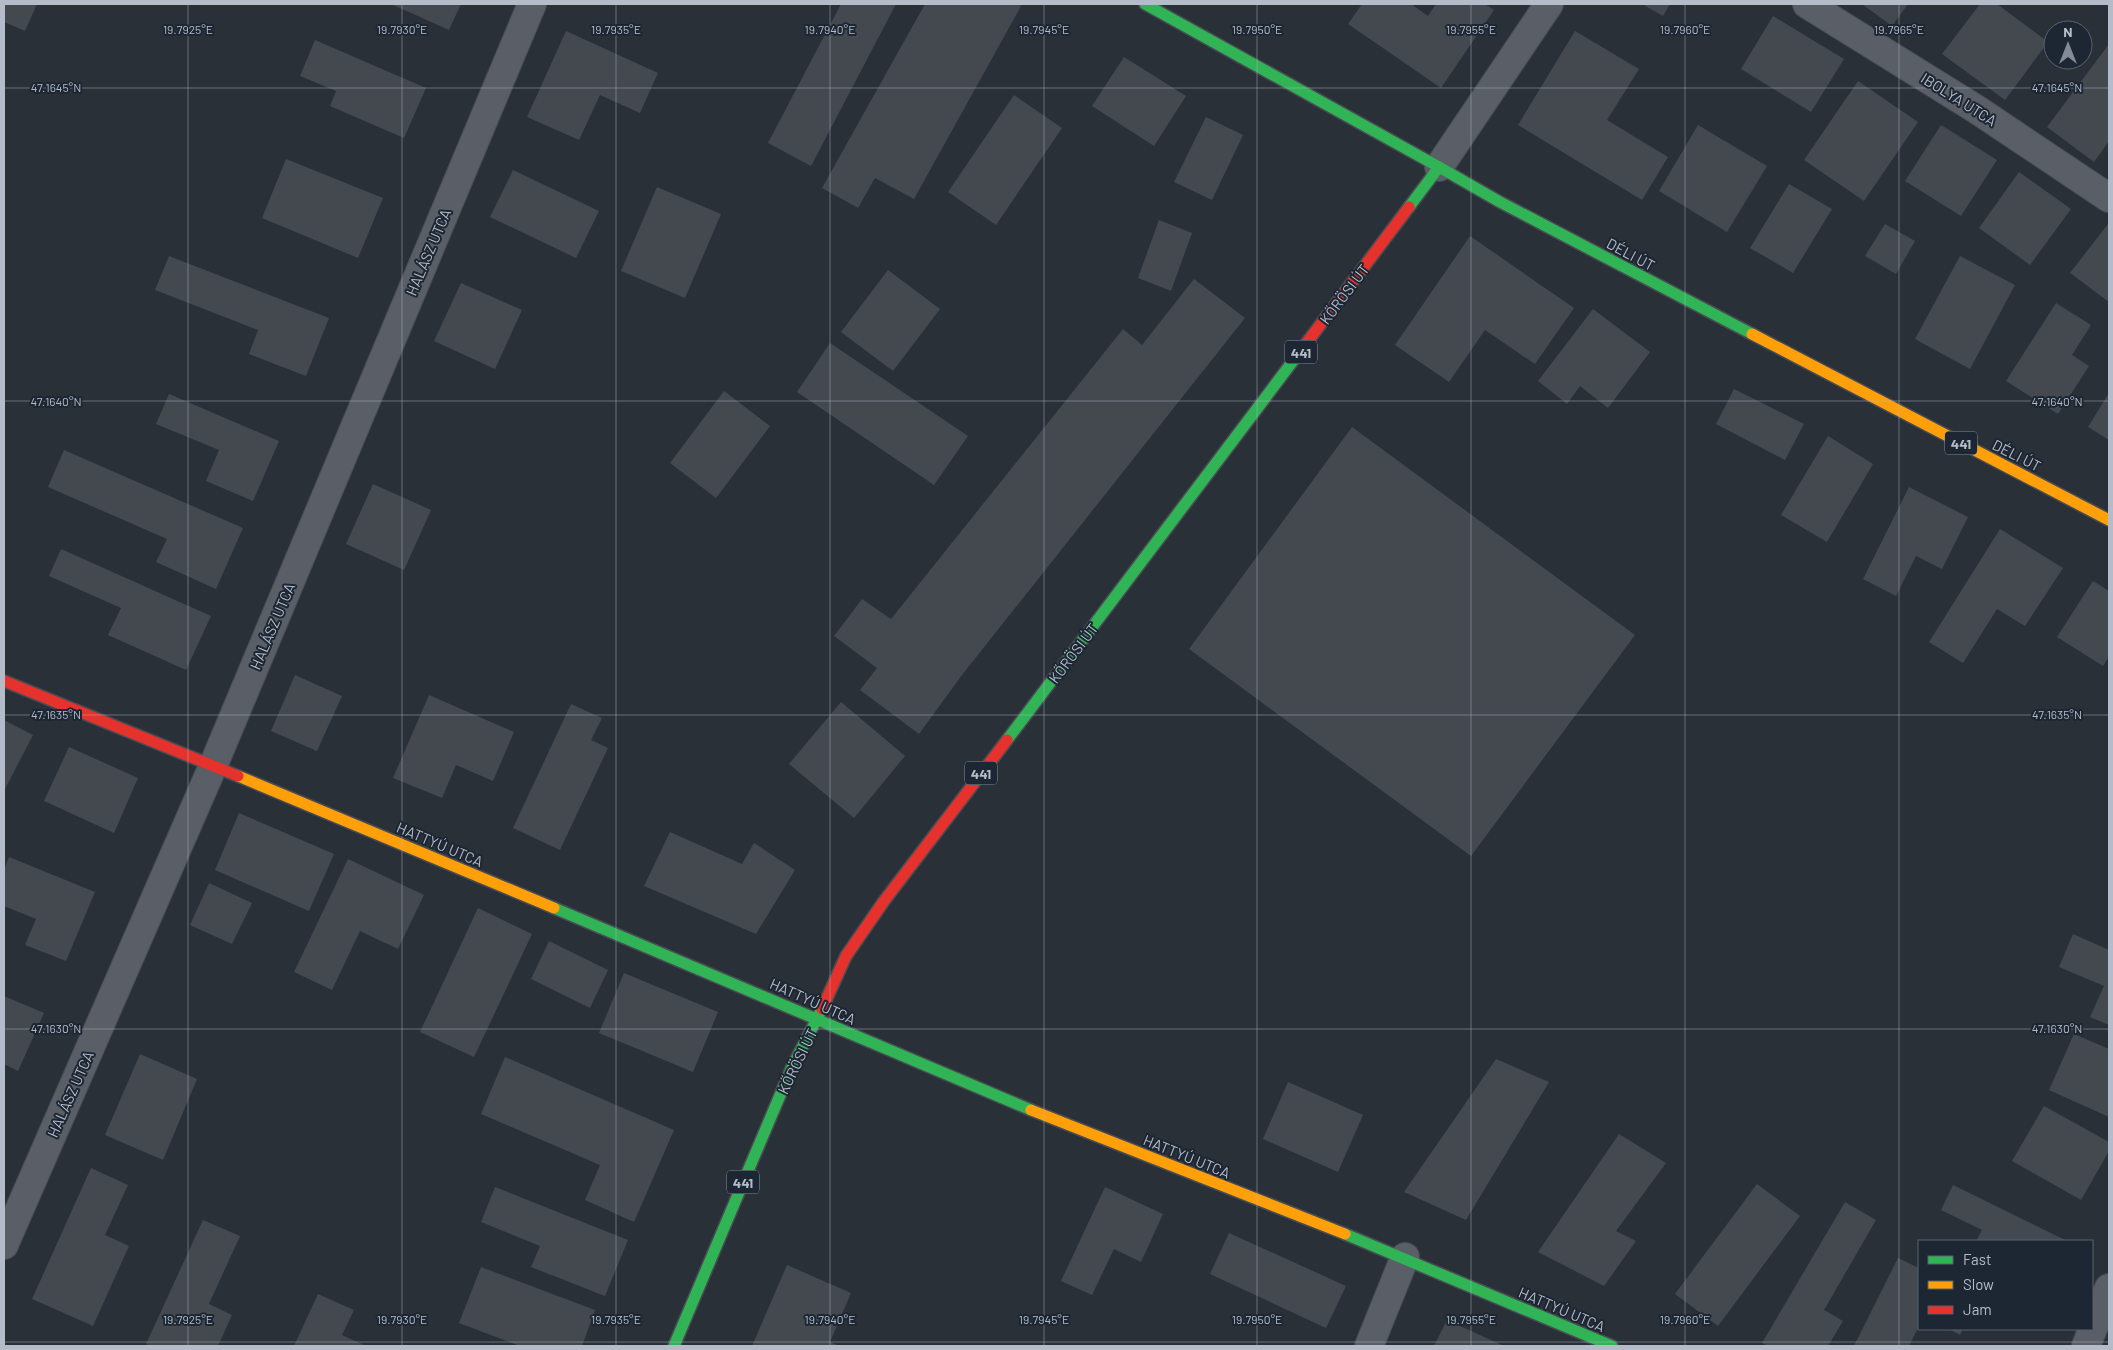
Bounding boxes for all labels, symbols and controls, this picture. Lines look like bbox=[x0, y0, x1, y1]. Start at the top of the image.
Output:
north arrow bbox=[2043, 20, 2093, 70]
text: 19.7925°E bbox=[163, 22, 213, 36]
text: 19.7930°E bbox=[377, 22, 427, 36]
text: 19.7935°E bbox=[591, 22, 641, 36]
text: 19.7940°E bbox=[805, 22, 855, 36]
text: 19.7945°E bbox=[1019, 22, 1069, 36]
text: 19.7950°E bbox=[1232, 22, 1282, 36]
text: 19.7955°E bbox=[1446, 22, 1496, 36]
text: 19.7960°E bbox=[1660, 22, 1710, 36]
text: 19.7965°E bbox=[1874, 22, 1924, 36]
text: N bbox=[2063, 23, 2073, 40]
street label: IBOLYA UTCA bbox=[1918, 69, 2000, 129]
text: 47.1645°N bbox=[31, 80, 81, 94]
text: 47.1645°N bbox=[2032, 80, 2082, 94]
street label: HALÁSZ UTCA bbox=[402, 206, 454, 298]
street label: DÉLI ÚT bbox=[1604, 234, 1658, 274]
street label: KŐRÖSI ÚT bbox=[1316, 260, 1372, 328]
road number: 441 bbox=[1285, 341, 1317, 364]
text: 47.1640°N bbox=[30, 394, 82, 408]
text: 47.1640°N bbox=[2031, 394, 2083, 408]
road number: 441 bbox=[1945, 432, 1977, 454]
street label: DÉLI ÚT bbox=[1990, 435, 2044, 475]
street label: HALÁSZ UTCA bbox=[246, 580, 298, 672]
street label: KŐRÖSI ÚT bbox=[1045, 619, 1101, 687]
text: 47.1635°N bbox=[31, 707, 81, 721]
text: 47.1635°N bbox=[2032, 707, 2082, 721]
road number: 441 bbox=[965, 761, 997, 784]
street label: HATTYÚ UTCA bbox=[394, 818, 486, 870]
street label: HATTYÚ UTCA bbox=[767, 974, 859, 1028]
text: 47.1630°N bbox=[31, 1021, 81, 1035]
text: 47.1630°N bbox=[2032, 1021, 2082, 1035]
street label: KŐRÖSI ÚT bbox=[773, 1025, 821, 1097]
street label: HALÁSZ UTCA bbox=[43, 1048, 97, 1140]
street label: HATTYÚ UTCA bbox=[1141, 1130, 1233, 1182]
road number: 441 bbox=[727, 1170, 759, 1194]
legend bbox=[1918, 1240, 2093, 1330]
text: Fast bbox=[1963, 1250, 1991, 1268]
text: Slow bbox=[1963, 1275, 1994, 1293]
street label: HATTYÚ UTCA bbox=[1516, 1283, 1608, 1335]
text: Jam bbox=[1963, 1300, 1992, 1318]
text: 19.7925°E bbox=[163, 1312, 213, 1326]
text: 19.7930°E bbox=[377, 1312, 427, 1326]
text: 19.7935°E bbox=[591, 1312, 641, 1326]
text: 19.7940°E bbox=[805, 1312, 855, 1326]
text: 19.7945°E bbox=[1019, 1312, 1069, 1326]
text: 19.7950°E bbox=[1232, 1312, 1282, 1326]
text: 19.7955°E bbox=[1446, 1312, 1496, 1326]
text: 19.7960°E bbox=[1660, 1312, 1710, 1326]

